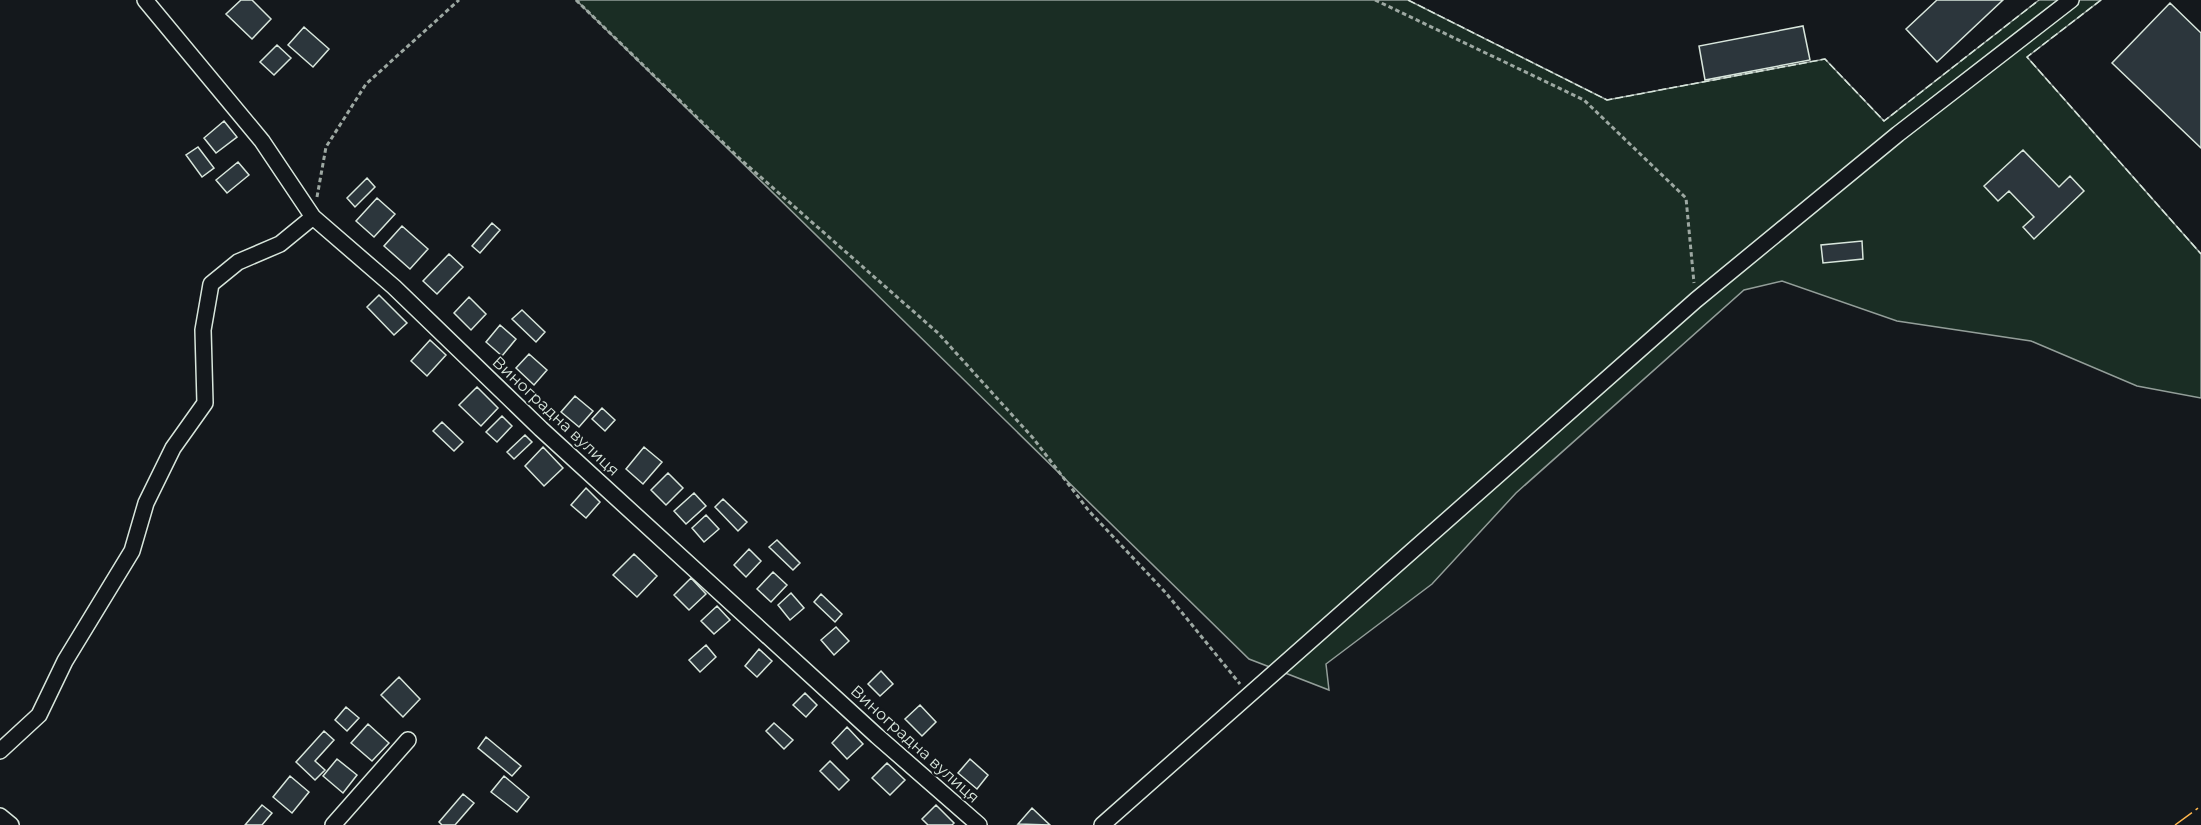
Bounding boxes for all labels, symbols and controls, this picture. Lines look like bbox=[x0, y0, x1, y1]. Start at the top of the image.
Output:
street label: Виноградна вулиця bbox=[489, 352, 623, 480]
street label: Виноградна вулиця bbox=[847, 681, 983, 807]

